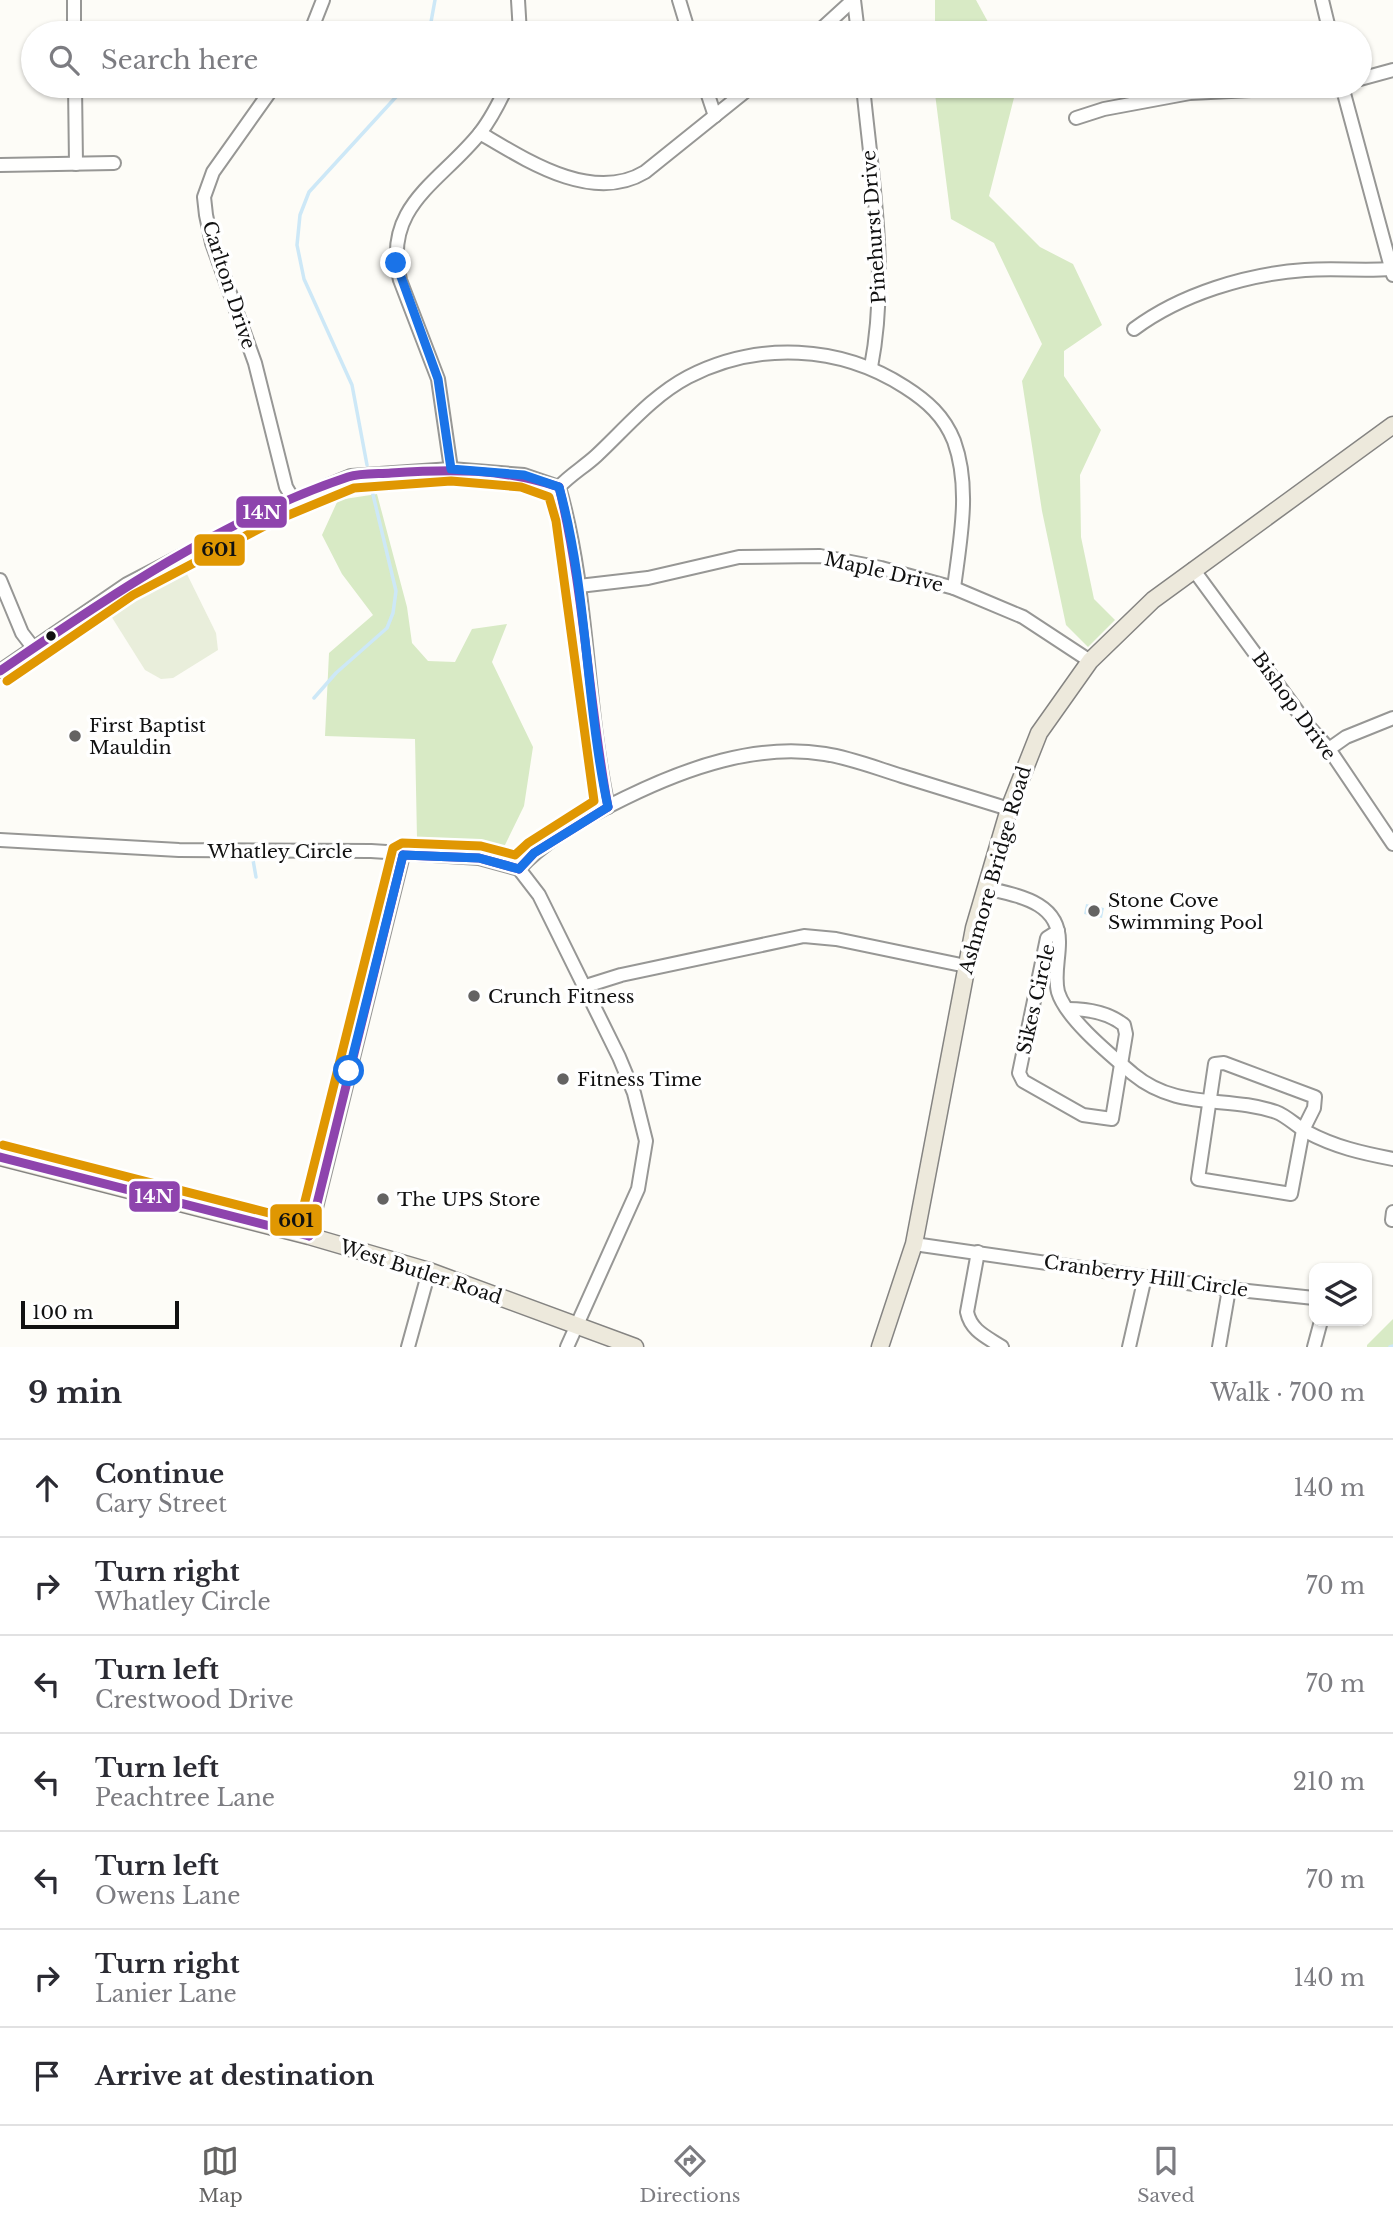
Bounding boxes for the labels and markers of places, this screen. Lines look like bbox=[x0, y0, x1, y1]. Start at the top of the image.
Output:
unlabelled marker bbox=[44, 629, 58, 643]
place label: First Baptist Mauldin bbox=[89, 714, 207, 759]
marker: First Baptist Mauldin bbox=[67, 728, 83, 744]
place label: Stone Cove Swimming Pool bbox=[1108, 889, 1263, 934]
marker: Stone Cove Swimming Pool bbox=[1086, 903, 1102, 919]
place label: Crunch Fitness bbox=[488, 985, 634, 1008]
marker: Crunch Fitness bbox=[466, 988, 482, 1004]
place label: Fitness Time bbox=[577, 1068, 702, 1091]
marker: Fitness Time bbox=[555, 1071, 571, 1087]
place label: The UPS Store bbox=[397, 1188, 540, 1211]
marker: The UPS Store bbox=[375, 1191, 391, 1207]

